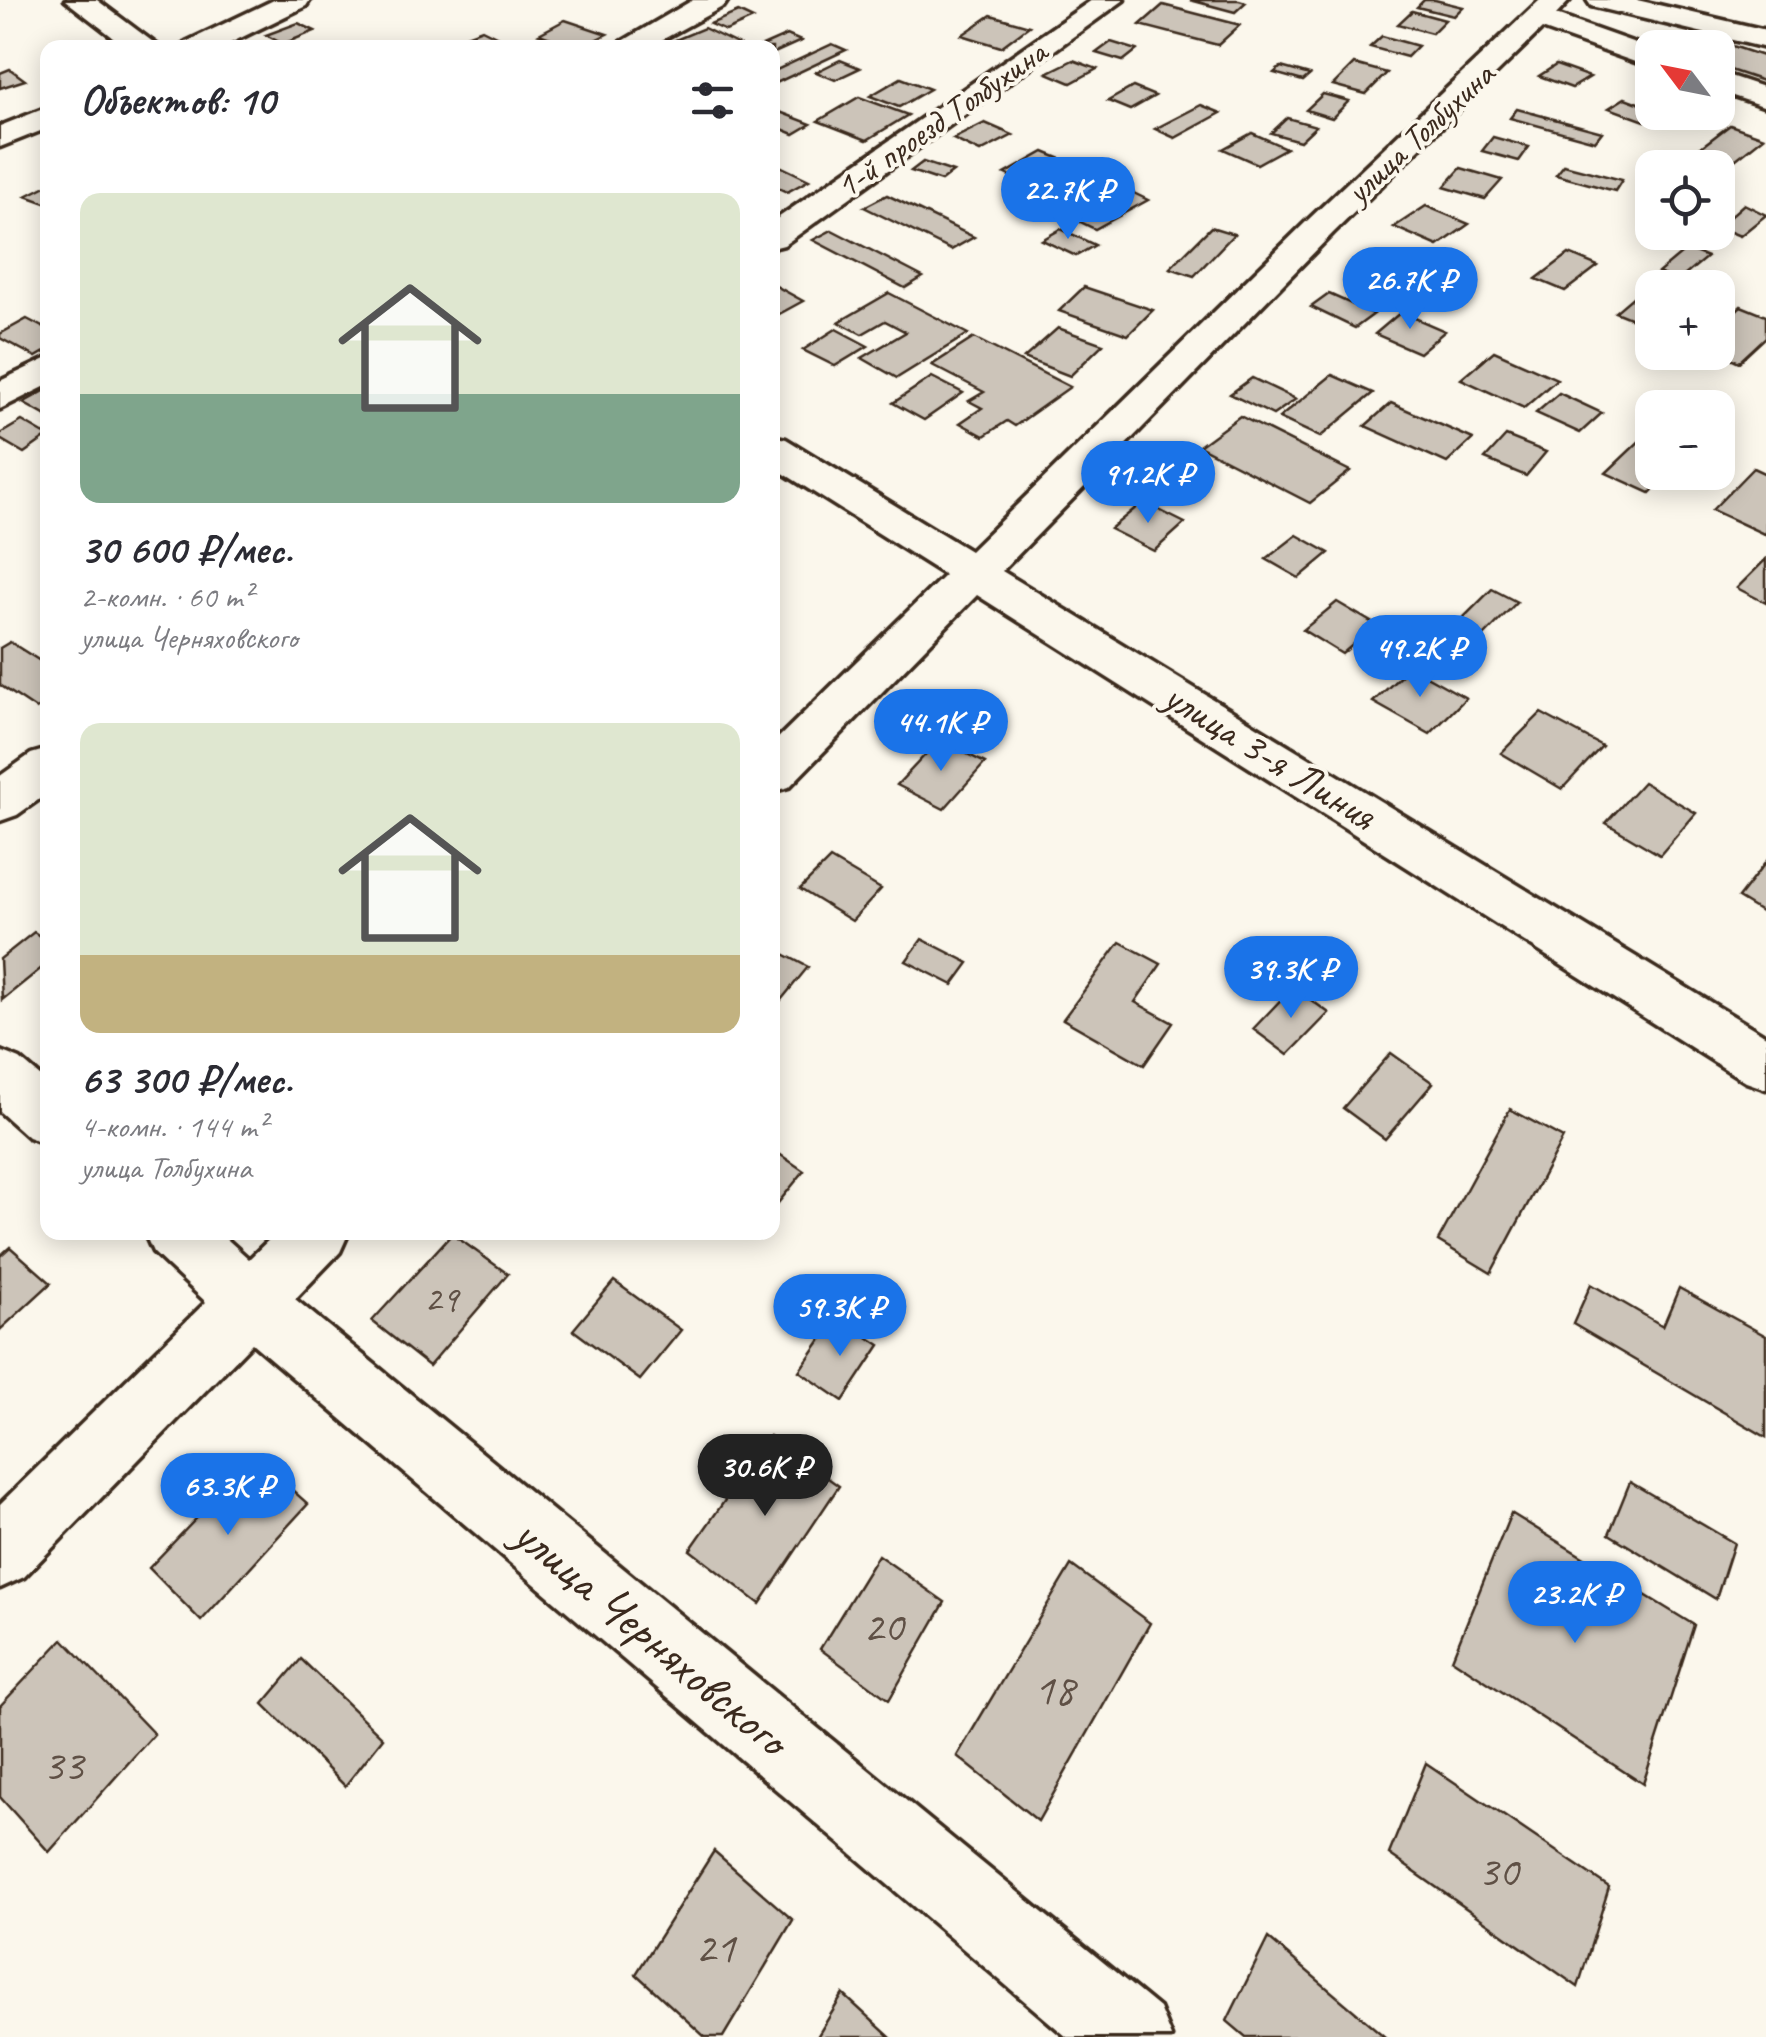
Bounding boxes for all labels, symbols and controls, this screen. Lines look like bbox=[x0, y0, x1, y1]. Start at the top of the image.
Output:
street label: 1-й проезд Толбухина bbox=[827, 28, 1058, 209]
north arrow bbox=[1635, 30, 1735, 130]
map controls bbox=[1635, 30, 1735, 490]
street label: улица Толбухина bbox=[1335, 51, 1506, 215]
icon: filters bbox=[685, 73, 740, 128]
text: Объектов: 10 bbox=[80, 74, 275, 127]
button: locate bbox=[1635, 150, 1735, 250]
pin: 22.7K ₽ bbox=[976, 157, 1160, 242]
text: 22.7K ₽ bbox=[1023, 169, 1113, 210]
pin: 26.7K ₽ bbox=[1318, 247, 1502, 332]
icon: home bbox=[320, 258, 500, 438]
text: 26.7K ₽ bbox=[1365, 259, 1455, 300]
button: + bbox=[1635, 270, 1735, 370]
button: − bbox=[1635, 390, 1735, 490]
pin: 91.2K ₽ bbox=[1056, 441, 1240, 526]
text: 91.2K ₽ bbox=[1103, 453, 1193, 494]
text: 30 600 ₽/мес. bbox=[80, 523, 292, 576]
text: 2-комн. · 60 m² bbox=[80, 576, 252, 617]
pin: 49.2K ₽ bbox=[1328, 615, 1512, 700]
text: улица Черняховского bbox=[80, 617, 298, 658]
text: 49.2K ₽ bbox=[1375, 627, 1465, 668]
street label: улица 3-я Линия bbox=[1151, 668, 1387, 843]
pin: 44.1K ₽ bbox=[849, 689, 1033, 774]
text: 44.1K ₽ bbox=[896, 701, 986, 742]
icon: home bbox=[320, 788, 500, 968]
pin: 39.3K ₽ bbox=[1199, 936, 1383, 1021]
text: 39.3K ₽ bbox=[1246, 948, 1336, 989]
text: 63 300 ₽/мес. bbox=[80, 1053, 292, 1106]
text: 4-комн. · 144 m² bbox=[80, 1106, 267, 1147]
text: улица Толбухина bbox=[80, 1147, 252, 1188]
pin: 59.3K ₽ bbox=[748, 1274, 932, 1359]
house number: 29 bbox=[424, 1275, 461, 1322]
text: 59.3K ₽ bbox=[795, 1286, 885, 1327]
pin: 30.6K ₽ bbox=[673, 1434, 857, 1519]
text: 30.6K ₽ bbox=[720, 1446, 810, 1487]
pin: 63.3K ₽ bbox=[136, 1453, 320, 1538]
text: 63.3K ₽ bbox=[183, 1465, 273, 1506]
street label: улица Черняховского bbox=[498, 1501, 806, 1773]
pin: 23.2K ₽ bbox=[1483, 1561, 1667, 1646]
text: 23.2K ₽ bbox=[1530, 1573, 1620, 1614]
house number: 20 bbox=[863, 1598, 906, 1655]
house number: 18 bbox=[1034, 1661, 1078, 1718]
house number: 33 bbox=[43, 1737, 86, 1794]
house number: 30 bbox=[1478, 1843, 1521, 1900]
house number: 21 bbox=[695, 1919, 738, 1976]

